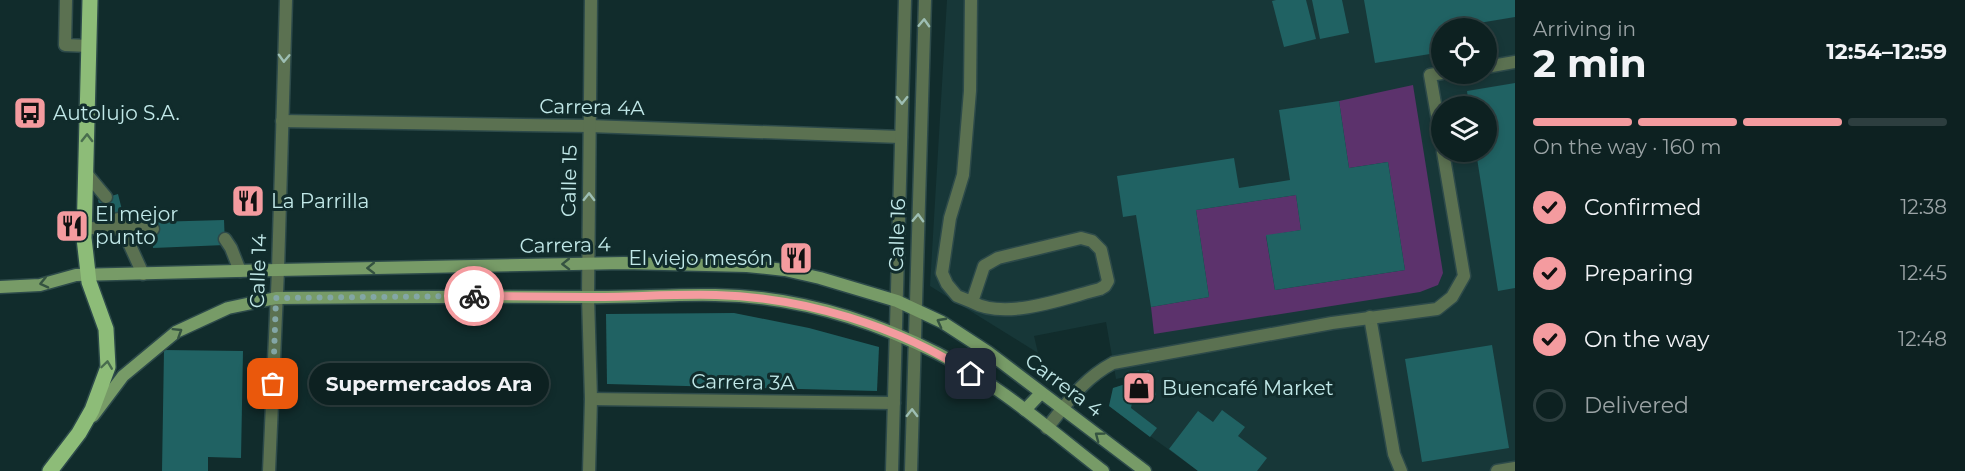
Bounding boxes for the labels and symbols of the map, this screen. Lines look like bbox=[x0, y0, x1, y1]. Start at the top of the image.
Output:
one-way arrow bbox=[918, 18, 931, 27]
one-way arrow bbox=[278, 54, 291, 63]
street label: Carrera 4A bbox=[539, 94, 646, 120]
bus stop icon: Autolujo S.A. bbox=[12, 95, 48, 131]
one-way arrow bbox=[896, 96, 909, 105]
place label: Autolujo S.A. bbox=[53, 101, 180, 125]
one-way arrow bbox=[80, 133, 93, 142]
street label: Calle 15 bbox=[556, 145, 582, 217]
restaurant icon: La Parrilla bbox=[230, 183, 266, 219]
place label: La Parrilla bbox=[271, 189, 369, 213]
one-way arrow bbox=[582, 192, 595, 201]
street label: Calle 16 bbox=[884, 198, 910, 272]
place label: El mejor punto bbox=[95, 202, 178, 249]
restaurant icon: El mejor punto bbox=[54, 208, 90, 244]
one-way arrow bbox=[911, 213, 924, 222]
street label: Carrera 4 bbox=[519, 232, 611, 258]
street label: Calle 14 bbox=[245, 233, 271, 309]
restaurant icon: El viejo mesón bbox=[778, 240, 814, 276]
place label: El viejo mesón bbox=[628, 246, 773, 270]
one-way arrow bbox=[561, 258, 570, 270]
one-way arrow bbox=[366, 262, 375, 274]
courier bbox=[444, 266, 504, 326]
one-way arrow bbox=[40, 276, 50, 289]
one-way arrow bbox=[936, 318, 947, 329]
one-way arrow bbox=[172, 328, 182, 340]
pin bbox=[945, 348, 996, 399]
street label: Carrera 4 bbox=[1020, 348, 1108, 422]
pin bbox=[247, 358, 298, 409]
one-way arrow bbox=[100, 361, 112, 370]
callout: Supermercados Ara bbox=[309, 363, 549, 405]
street label: Carrera 3A bbox=[691, 369, 796, 395]
shop icon: Buencafé Market bbox=[1121, 370, 1157, 406]
place label: Buencafé Market bbox=[1162, 376, 1334, 400]
one-way arrow bbox=[906, 408, 918, 417]
one-way arrow bbox=[1094, 432, 1105, 443]

